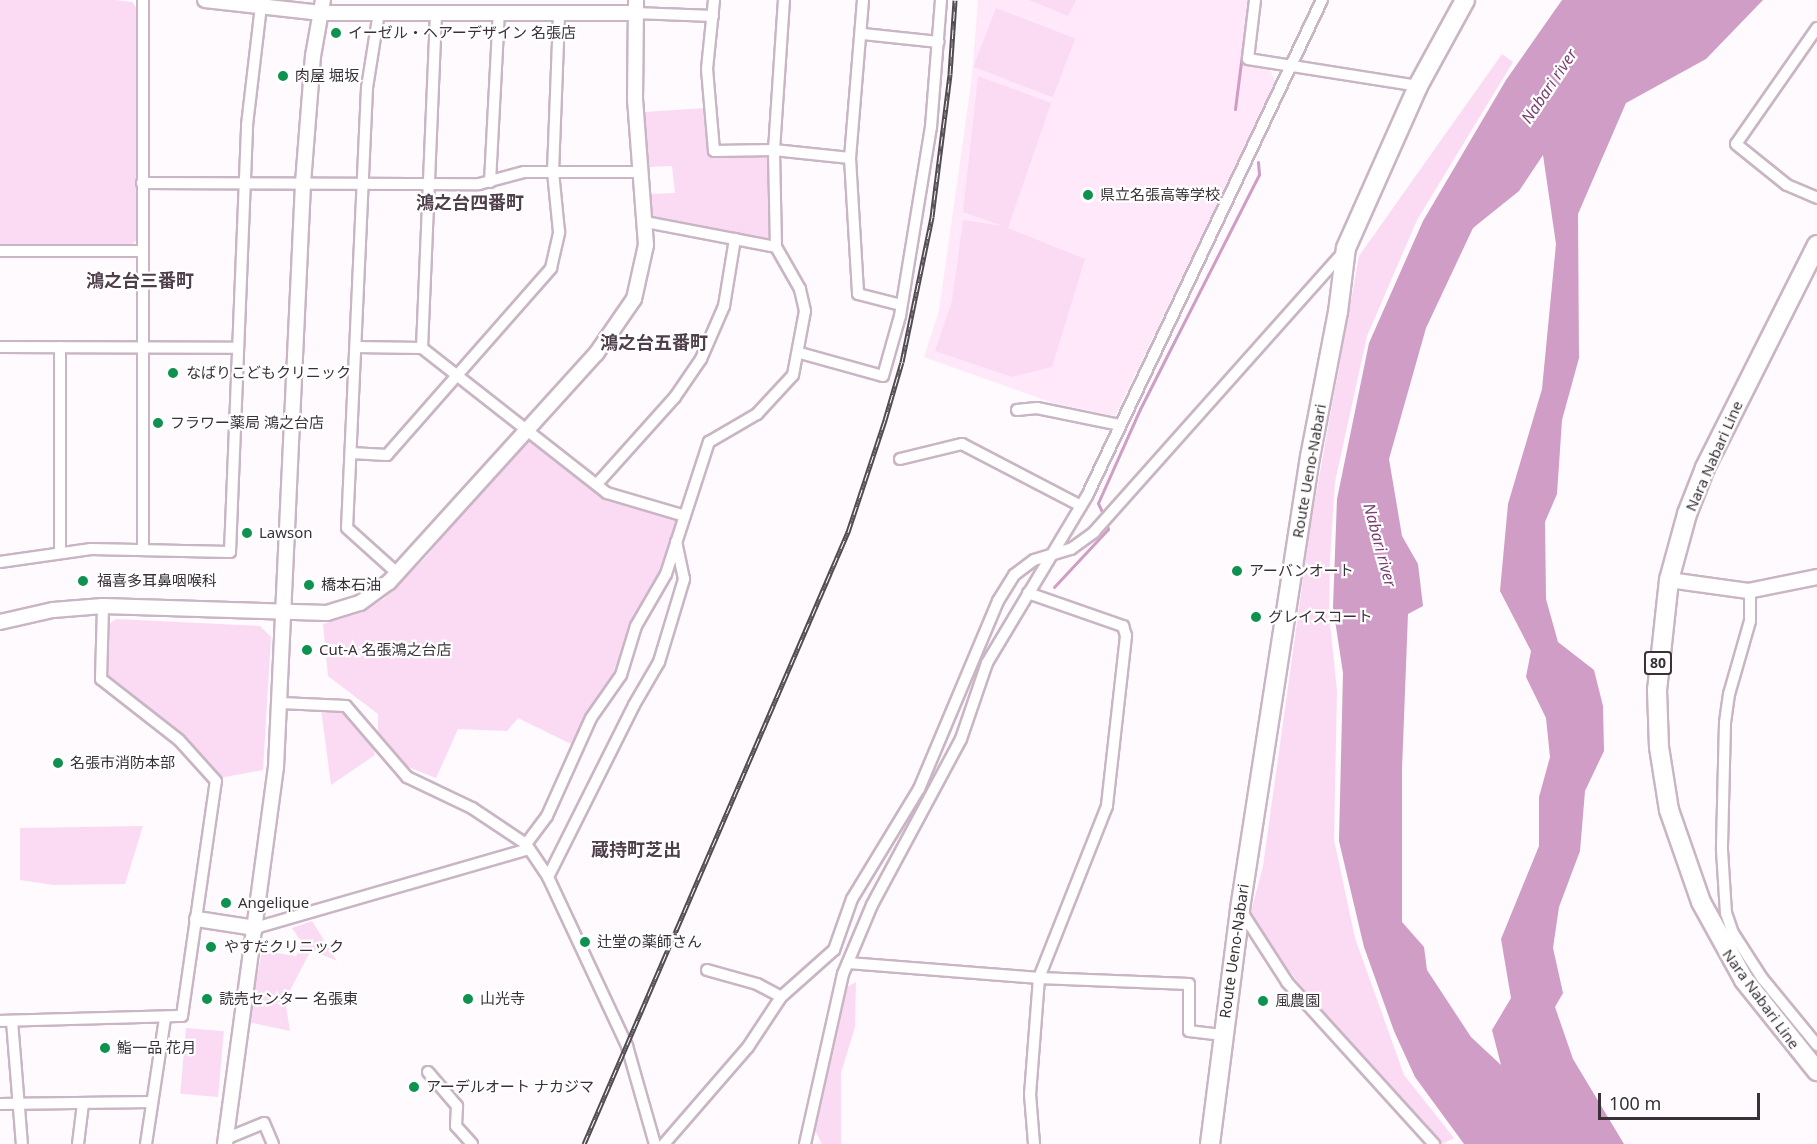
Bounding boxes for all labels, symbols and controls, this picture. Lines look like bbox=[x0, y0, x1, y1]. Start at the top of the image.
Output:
place label: イーゼル・ヘアーデザイン 名張店 bbox=[348, 24, 576, 42]
marker: イーゼル・ヘアーデザイン 名張店 bbox=[329, 26, 343, 40]
water label: Nabari river bbox=[1517, 45, 1581, 127]
place label: 肉屋 堀坂 bbox=[295, 67, 359, 85]
marker: 肉屋 堀坂 bbox=[276, 69, 290, 83]
place label: 県立名張高等学校 bbox=[1100, 186, 1220, 204]
marker: 県立名張高等学校 bbox=[1081, 188, 1095, 202]
district label: 鴻之台四番町 bbox=[416, 191, 524, 213]
district label: 鴻之台三番町 bbox=[86, 269, 194, 291]
district label: 鴻之台五番町 bbox=[600, 331, 708, 353]
marker: なばりこどもクリニック bbox=[164, 364, 182, 382]
place label: なばりこどもクリニック bbox=[186, 364, 351, 382]
street label: Nara Nabari Line bbox=[1682, 398, 1746, 514]
street label: Route Ueno-Nabari bbox=[1288, 403, 1330, 539]
place label: フラワー薬局 鴻之台店 bbox=[170, 414, 324, 432]
marker: フラワー薬局 鴻之台店 bbox=[151, 416, 165, 430]
water label: Nabari river bbox=[1360, 501, 1400, 589]
place label: Lawson bbox=[259, 524, 313, 542]
marker: Lawson bbox=[240, 526, 254, 540]
place label: アーバンオート bbox=[1249, 562, 1353, 580]
marker: アーバンオート bbox=[1230, 564, 1244, 578]
marker: 福喜多耳鼻咽喉科 bbox=[74, 572, 92, 590]
place label: 福喜多耳鼻咽喉科 bbox=[97, 572, 217, 590]
place label: 橋本石油 bbox=[321, 576, 381, 594]
marker: 橋本石油 bbox=[302, 578, 316, 592]
place label: グレイスコート bbox=[1268, 608, 1373, 626]
marker: グレイスコート bbox=[1249, 610, 1263, 624]
place label: Cut-A 名張鴻之台店 bbox=[319, 641, 451, 659]
marker: Cut-A 名張鴻之台店 bbox=[300, 643, 314, 657]
road number: 80 bbox=[1643, 652, 1673, 674]
place label: 名張市消防本部 bbox=[70, 754, 175, 772]
marker: 名張市消防本部 bbox=[51, 756, 65, 770]
district label: 蔵持町芝出 bbox=[591, 838, 681, 860]
street label: Route Ueno-Nabari bbox=[1216, 883, 1252, 1019]
place label: Angelique bbox=[238, 894, 309, 912]
marker: Angelique bbox=[219, 896, 233, 910]
place label: 辻堂の薬師さん bbox=[597, 933, 702, 951]
marker: 辻堂の薬師さん bbox=[578, 935, 592, 949]
marker: やすだクリニック bbox=[202, 938, 220, 956]
place label: やすだクリニック bbox=[224, 938, 344, 956]
street label: Nara Nabari Line bbox=[1719, 946, 1803, 1052]
place label: 読売センター 名張東 bbox=[219, 990, 358, 1008]
place label: 山光寺 bbox=[480, 990, 525, 1008]
marker: 読売センター 名張東 bbox=[200, 992, 214, 1006]
marker: 山光寺 bbox=[461, 992, 475, 1006]
place label: 風農園 bbox=[1275, 992, 1320, 1010]
marker: 風農園 bbox=[1256, 994, 1270, 1008]
place label: 鮨一品 花月 bbox=[117, 1039, 196, 1057]
marker: 鮨一品 花月 bbox=[98, 1041, 112, 1055]
place label: アーデルオート ナカジマ bbox=[426, 1078, 594, 1096]
marker: アーデルオート ナカジマ bbox=[407, 1080, 421, 1094]
scale bar bbox=[1601, 1081, 1763, 1119]
text: 100 m bbox=[1609, 1091, 1661, 1115]

